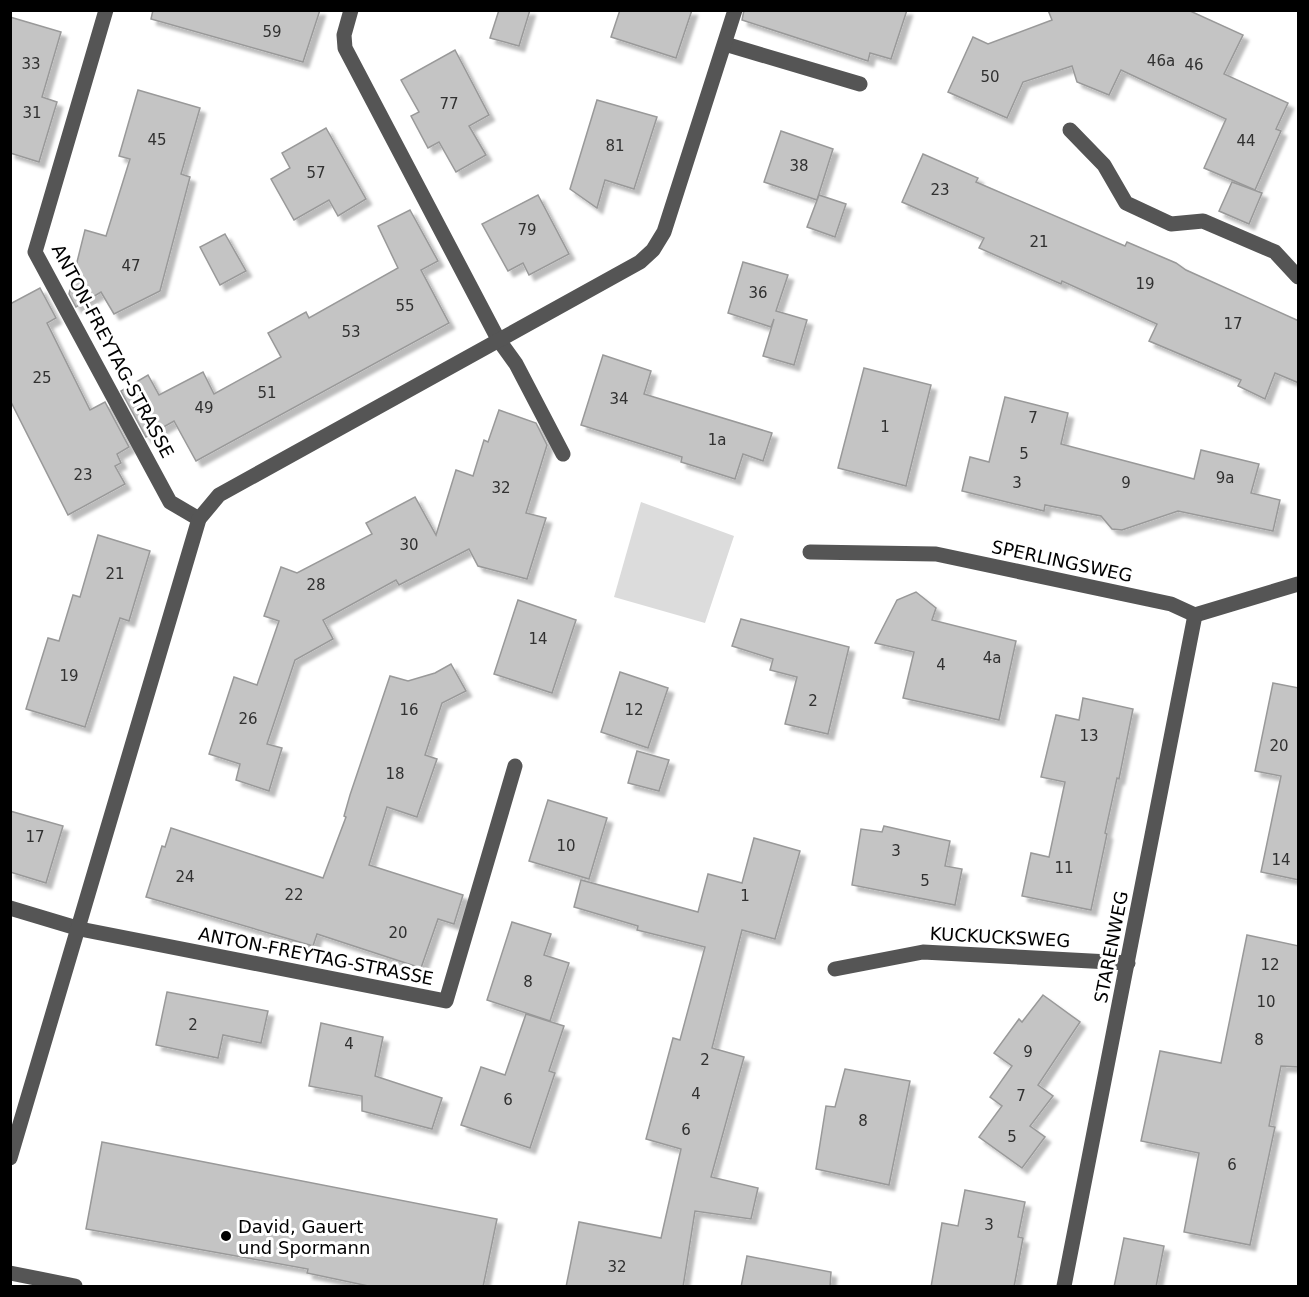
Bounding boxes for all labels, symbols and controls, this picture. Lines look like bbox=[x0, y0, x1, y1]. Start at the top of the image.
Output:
house number: 59 bbox=[262, 23, 282, 41]
house number: 46a bbox=[1147, 52, 1175, 70]
house number: 33 bbox=[21, 55, 41, 73]
house number: 46 bbox=[1184, 56, 1204, 74]
house number: 50 bbox=[980, 68, 1000, 86]
house number: 77 bbox=[439, 95, 459, 113]
house number: 31 bbox=[22, 104, 42, 122]
house number: 45 bbox=[147, 131, 167, 149]
house number: 44 bbox=[1236, 132, 1256, 150]
house number: 81 bbox=[605, 137, 625, 155]
house number: 38 bbox=[789, 157, 809, 175]
house number: 57 bbox=[306, 164, 326, 182]
house number: 23 bbox=[930, 181, 950, 199]
house number: 79 bbox=[517, 221, 537, 239]
house number: 21 bbox=[1029, 233, 1049, 251]
street label: ANTON-FREYTAG-STRASSE bbox=[48, 241, 178, 461]
house number: 47 bbox=[121, 257, 141, 275]
house number: 19 bbox=[1135, 275, 1155, 293]
house number: 36 bbox=[748, 284, 768, 302]
house number: 55 bbox=[395, 297, 415, 315]
house number: 17 bbox=[1223, 315, 1243, 333]
house number: 53 bbox=[341, 323, 361, 341]
house number: 25 bbox=[32, 369, 52, 387]
house number: 51 bbox=[257, 384, 277, 402]
house number: 34 bbox=[609, 390, 629, 408]
house number: 49 bbox=[194, 399, 214, 417]
house number: 7 bbox=[1028, 409, 1038, 427]
house number: 1 bbox=[880, 418, 890, 436]
house number: 1a bbox=[708, 431, 726, 449]
house number: 5 bbox=[1019, 445, 1029, 463]
house number: 23 bbox=[73, 466, 93, 484]
house number: 9a bbox=[1216, 469, 1234, 487]
house number: 3 bbox=[1012, 474, 1022, 492]
house number: 9 bbox=[1121, 474, 1131, 492]
house number: 32 bbox=[491, 479, 511, 497]
house number: 30 bbox=[399, 536, 419, 554]
street label: SPERLINGSWEG bbox=[990, 536, 1134, 586]
house number: 21 bbox=[105, 565, 125, 583]
house number: 28 bbox=[306, 576, 326, 594]
house number: 14 bbox=[528, 630, 548, 648]
house number: 4a bbox=[983, 649, 1001, 667]
house number: 4 bbox=[936, 656, 946, 674]
house number: 19 bbox=[59, 667, 79, 685]
house number: 2 bbox=[808, 692, 818, 710]
house number: 16 bbox=[399, 701, 419, 719]
house number: 12 bbox=[624, 701, 644, 719]
house number: 26 bbox=[238, 710, 258, 728]
house number: 13 bbox=[1079, 727, 1099, 745]
house number: 20 bbox=[1269, 737, 1289, 755]
house number: 18 bbox=[385, 765, 405, 783]
house number: 17 bbox=[25, 828, 45, 846]
house number: 10 bbox=[556, 837, 576, 855]
house number: 3 bbox=[891, 842, 901, 860]
house number: 14 bbox=[1271, 851, 1291, 869]
house number: 11 bbox=[1054, 859, 1074, 877]
house number: 24 bbox=[175, 868, 195, 886]
house number: 5 bbox=[920, 872, 930, 890]
house number: 22 bbox=[284, 886, 304, 904]
house number: 1 bbox=[740, 887, 750, 905]
street label: STARENWEG bbox=[1090, 889, 1132, 1005]
street label: ANTON-FREYTAG-STRASSE bbox=[197, 923, 435, 989]
street label: KUCKUCKSWEG bbox=[929, 923, 1071, 951]
house number: 20 bbox=[388, 924, 408, 942]
house number: 12 bbox=[1260, 956, 1280, 974]
house number: 8 bbox=[523, 973, 533, 991]
house number: 10 bbox=[1256, 993, 1276, 1011]
house number: 2 bbox=[188, 1016, 198, 1034]
house number: 8 bbox=[1254, 1031, 1264, 1049]
house number: 4 bbox=[344, 1035, 354, 1053]
house number: 9 bbox=[1023, 1043, 1033, 1061]
house number: 2 bbox=[700, 1051, 710, 1069]
house number: 4 bbox=[691, 1085, 701, 1103]
house number: 7 bbox=[1016, 1087, 1026, 1105]
house number: 6 bbox=[503, 1091, 513, 1109]
house number: 8 bbox=[858, 1112, 868, 1130]
house number: 6 bbox=[681, 1121, 691, 1139]
house number: 5 bbox=[1007, 1128, 1017, 1146]
house number: 6 bbox=[1227, 1156, 1237, 1174]
place label: David, Gauert und Spormann bbox=[238, 1216, 370, 1258]
house number: 3 bbox=[984, 1216, 994, 1234]
marker: David, Gauert und Spormann bbox=[219, 1229, 233, 1243]
house number: 32 bbox=[607, 1258, 627, 1276]

